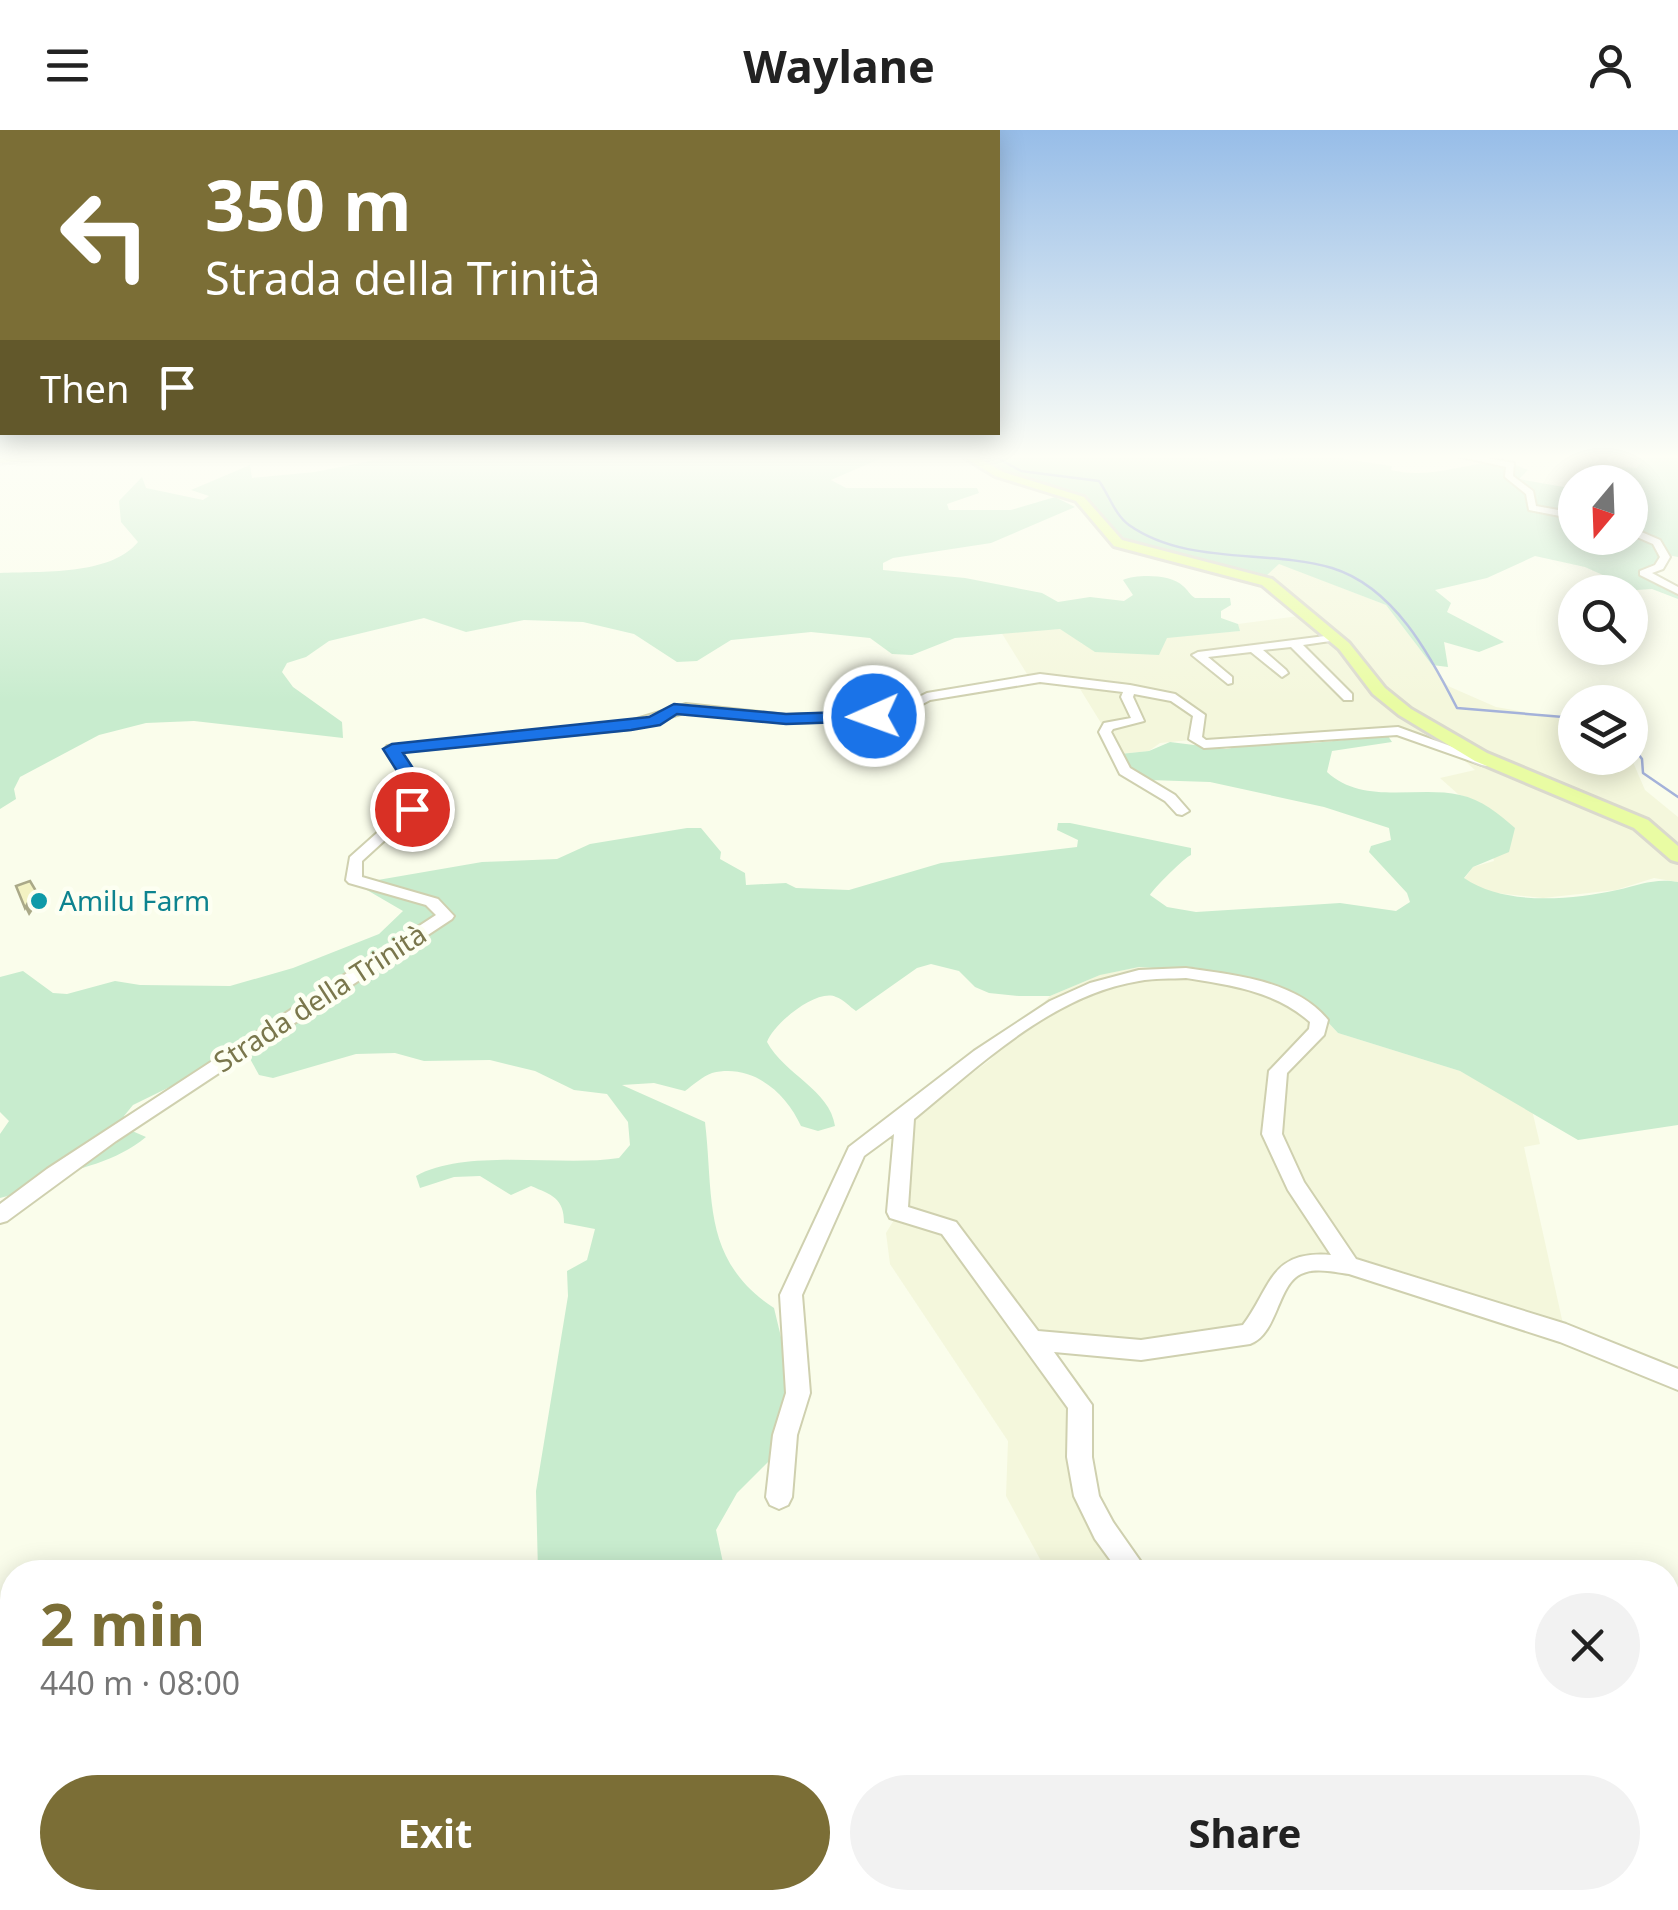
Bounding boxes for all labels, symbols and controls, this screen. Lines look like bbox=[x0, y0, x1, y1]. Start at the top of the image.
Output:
text: Waylane bbox=[743, 35, 935, 96]
icon: menu bbox=[40, 38, 95, 93]
icon: person bbox=[1583, 38, 1638, 93]
text: 350 m bbox=[205, 156, 412, 252]
icon: left bbox=[40, 170, 170, 300]
text: Strada della Trinità bbox=[205, 247, 601, 308]
icon: arrive bbox=[150, 360, 205, 415]
text: Then bbox=[40, 362, 130, 414]
north arrow bbox=[1558, 465, 1648, 555]
map controls bbox=[1558, 465, 1648, 775]
button: search bbox=[1558, 575, 1648, 665]
position arrow bbox=[822, 664, 926, 768]
button: layers bbox=[1558, 685, 1648, 775]
pin bbox=[370, 767, 455, 852]
icon: arrive bbox=[385, 782, 440, 837]
place label: Amilu Farm bbox=[59, 881, 210, 919]
marker: Amilu Farm bbox=[28, 890, 50, 912]
street label: Strada della Trinità bbox=[206, 914, 433, 1080]
text: 2 min bbox=[40, 1582, 205, 1664]
button: close bbox=[1535, 1593, 1640, 1698]
text: 440 m · 08:00 bbox=[40, 1661, 240, 1704]
button: Exit bbox=[40, 1775, 830, 1890]
button: Share bbox=[850, 1775, 1640, 1890]

